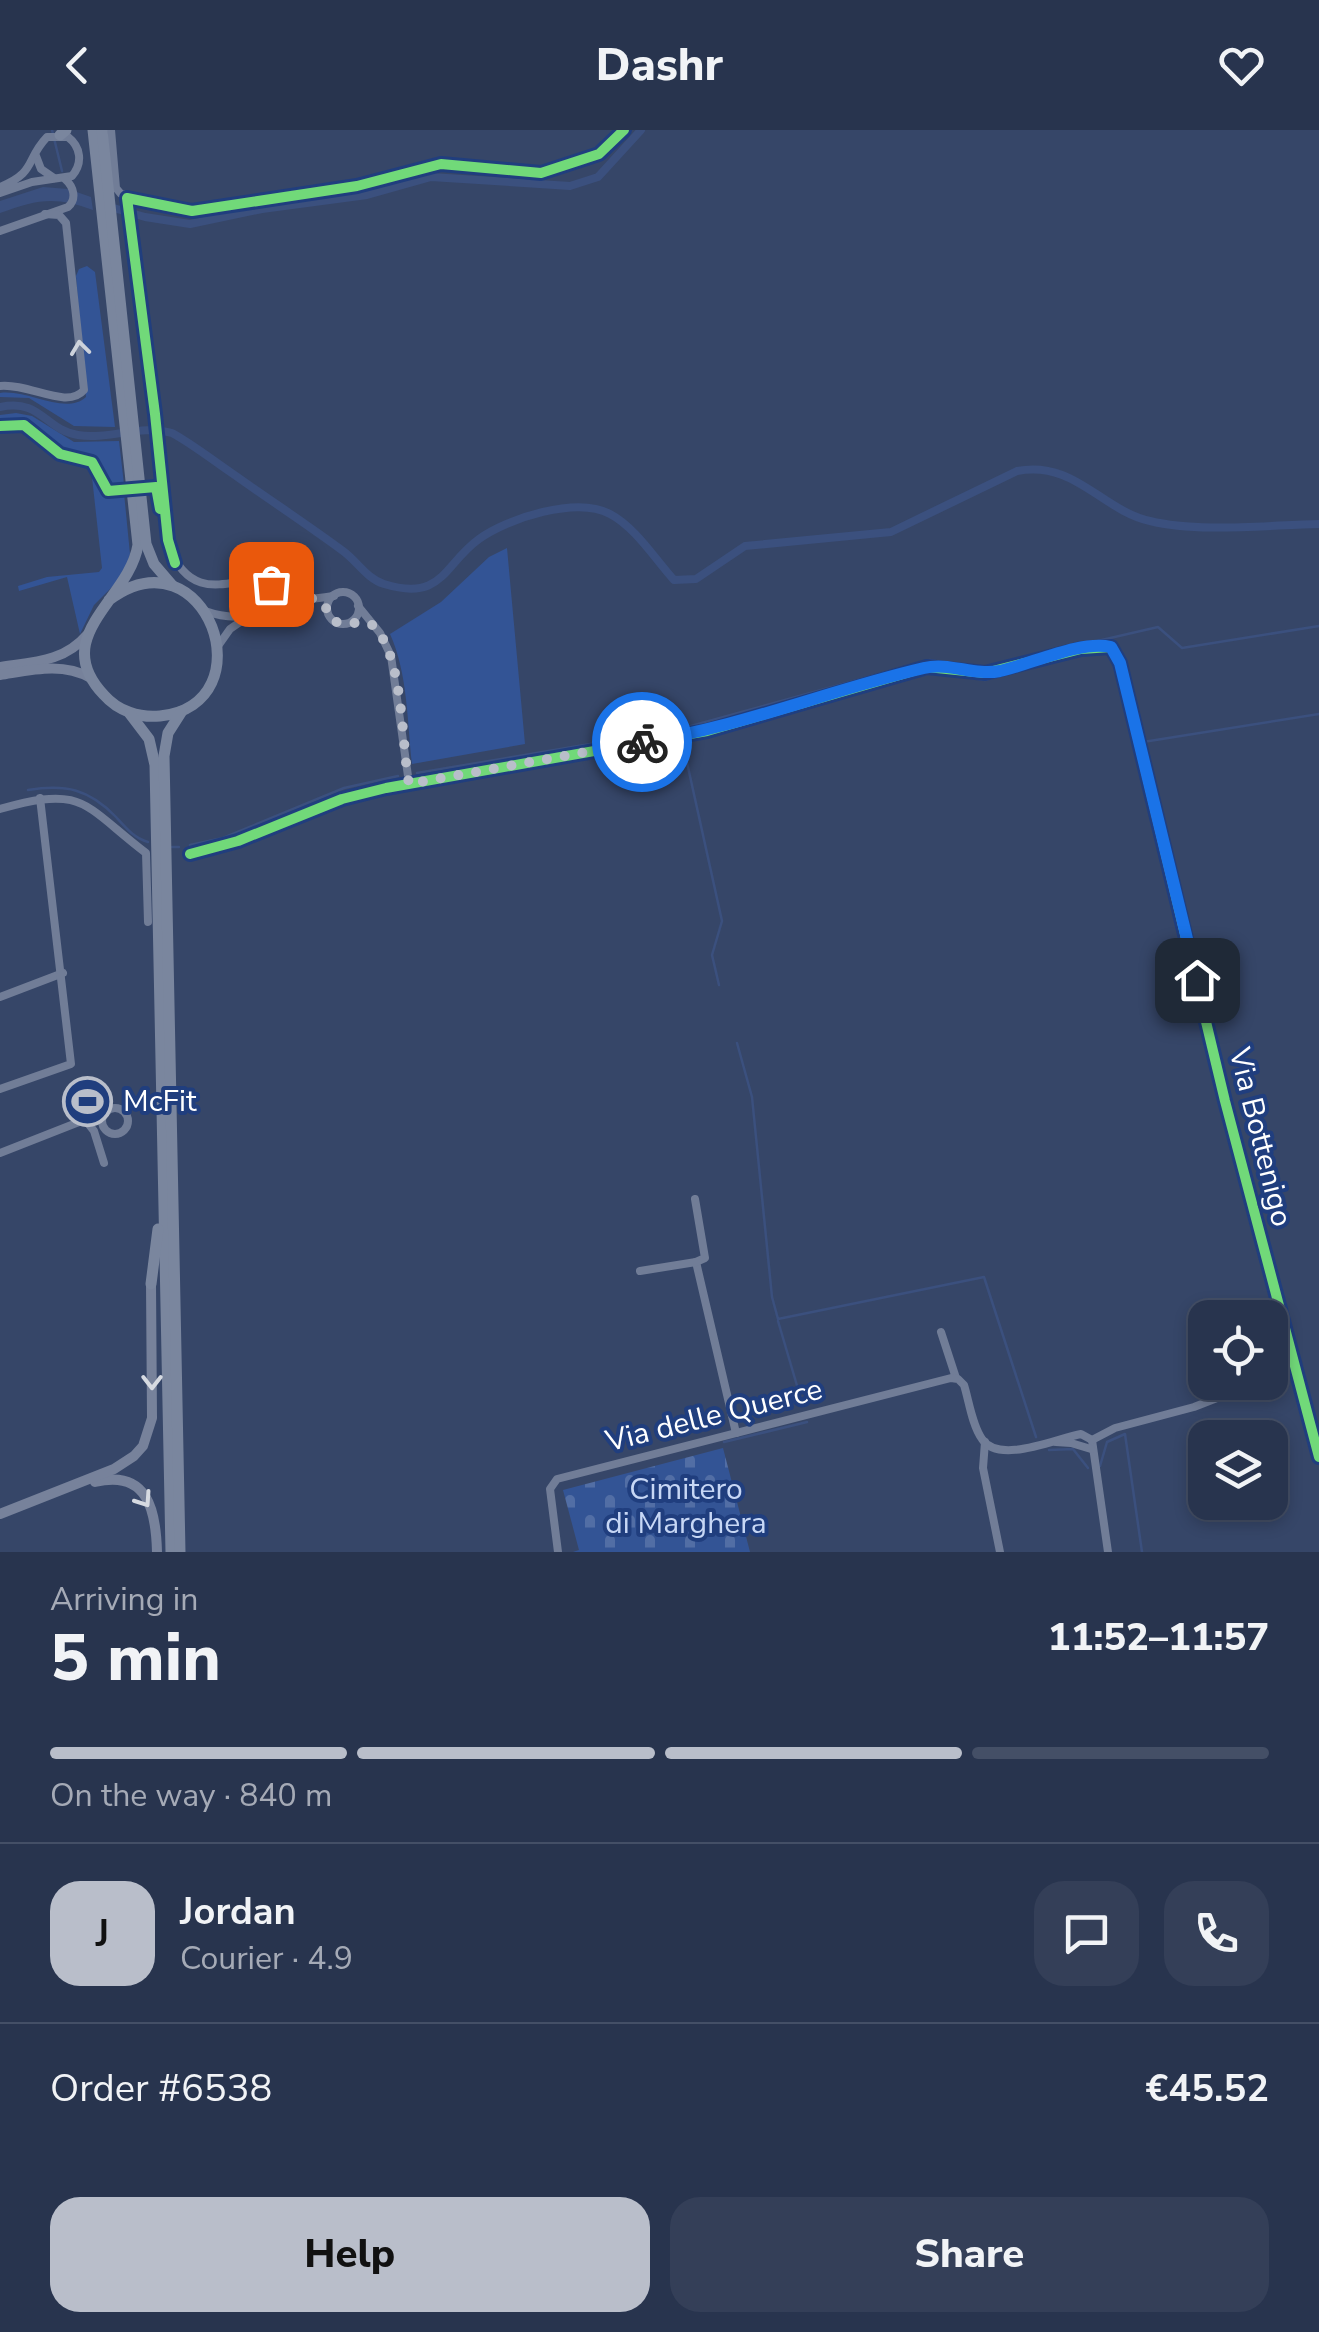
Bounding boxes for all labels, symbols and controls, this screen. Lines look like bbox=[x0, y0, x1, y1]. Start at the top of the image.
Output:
text: Dashr bbox=[596, 35, 723, 96]
icon: back bbox=[50, 38, 105, 93]
icon: heart bbox=[1214, 38, 1269, 93]
one-way arrow bbox=[70, 340, 91, 356]
pin bbox=[229, 542, 314, 627]
icon: bag bbox=[244, 557, 299, 612]
courier bbox=[592, 692, 692, 792]
icon: bike bbox=[615, 715, 670, 770]
pin bbox=[1155, 938, 1240, 1023]
icon: home bbox=[1170, 953, 1225, 1008]
street label: Via Bottenigo bbox=[1218, 1043, 1303, 1231]
sports icon: McFit bbox=[62, 1075, 114, 1127]
place label: McFit bbox=[123, 1081, 197, 1122]
map controls bbox=[1188, 1300, 1288, 1520]
button: locate bbox=[1188, 1300, 1288, 1400]
street label: Via delle Querce bbox=[601, 1369, 827, 1462]
one-way arrow bbox=[141, 1374, 163, 1390]
button: layers bbox=[1188, 1420, 1288, 1520]
park label: Cimitero di Marghera bbox=[605, 1469, 767, 1544]
one-way arrow bbox=[132, 1489, 151, 1507]
text: Arriving in bbox=[50, 1578, 198, 1621]
text: 11:52–11:57 bbox=[1048, 1612, 1269, 1663]
text: 5 min bbox=[50, 1614, 221, 1703]
text: On the way · 840 m bbox=[50, 1774, 332, 1817]
button: chat bbox=[1034, 1881, 1139, 1986]
button: phone bbox=[1164, 1881, 1269, 1986]
text: Jordan bbox=[180, 1886, 296, 1937]
text: J bbox=[96, 1908, 109, 1959]
text: Courier · 4.9 bbox=[180, 1937, 353, 1980]
text: Order #6538 bbox=[50, 2063, 272, 2114]
text: €45.52 bbox=[1146, 2063, 1269, 2114]
button: Help bbox=[50, 2197, 650, 2312]
button: Share bbox=[670, 2197, 1269, 2312]

